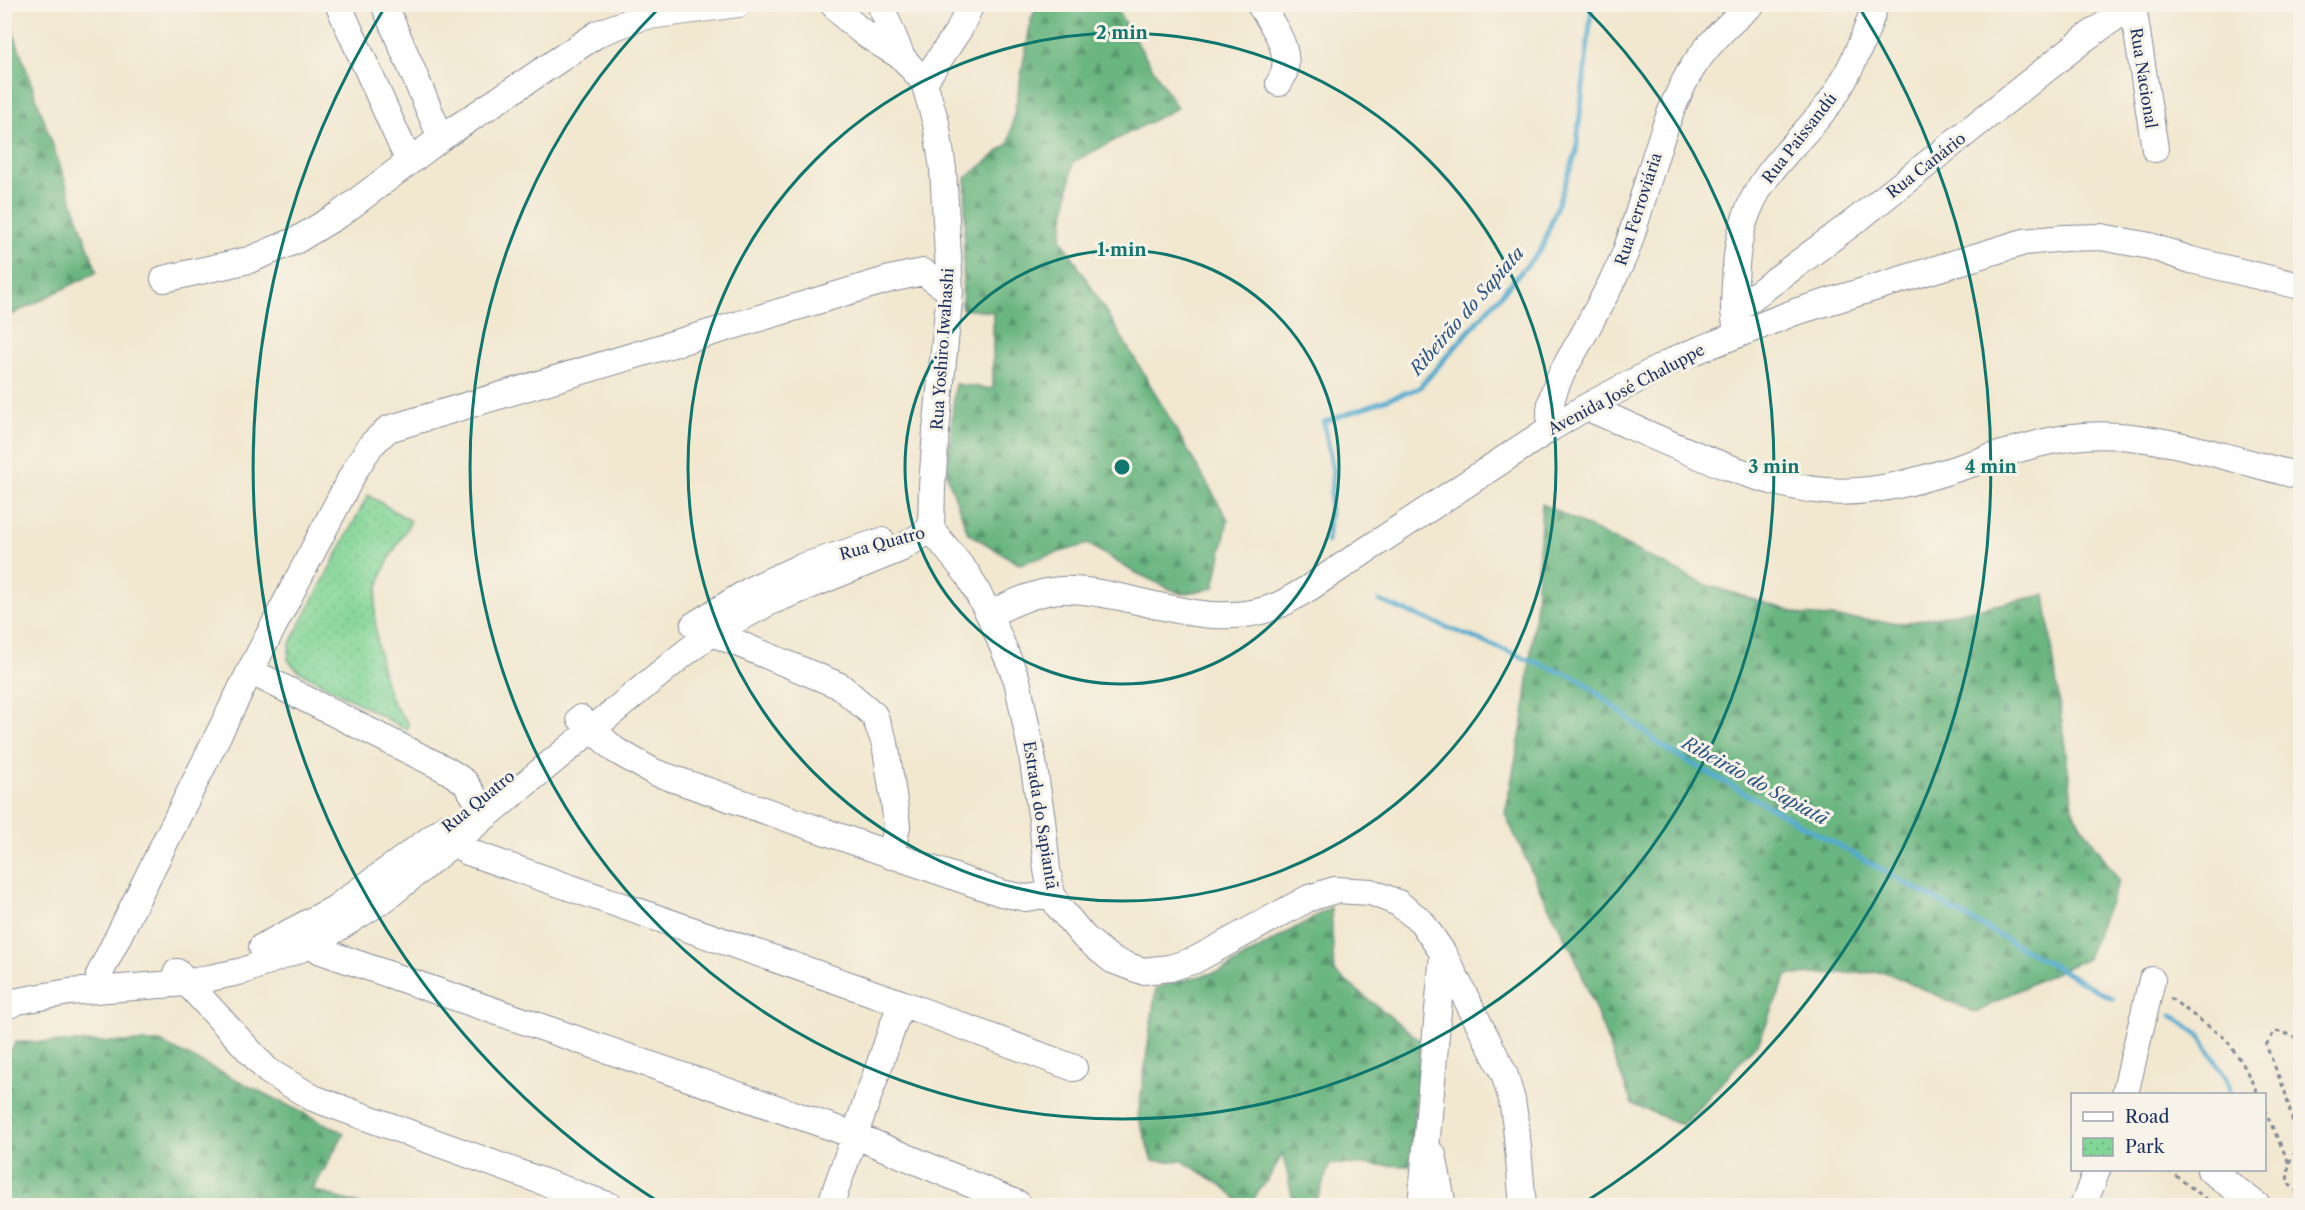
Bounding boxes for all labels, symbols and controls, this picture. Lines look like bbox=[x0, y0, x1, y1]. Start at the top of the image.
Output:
text: 2 min bbox=[1096, 22, 1149, 44]
street label: Rua Nacional bbox=[2126, 26, 2162, 130]
street label: Rua Paissandú bbox=[1757, 88, 1841, 187]
street label: Rua Canário bbox=[1883, 128, 1970, 202]
street label: Rua Ferroviária bbox=[1610, 150, 1666, 268]
text: 1 min bbox=[1097, 239, 1147, 261]
water label: Ribeirão do Sapiata bbox=[1404, 242, 1529, 381]
street label: Rua Yoshiro Iwahashi bbox=[926, 267, 958, 431]
street label: Avenida José Chaluppe bbox=[1543, 339, 1708, 439]
text: 3 min bbox=[1748, 456, 1800, 478]
text: 4 min bbox=[1965, 456, 2018, 478]
centre of rings bbox=[1112, 457, 1132, 477]
street label: Rua Quatro bbox=[837, 522, 927, 564]
water label: Ribeirão do Sapiatã bbox=[1677, 731, 1833, 831]
street label: Estrada do Sapiantã bbox=[1019, 739, 1063, 891]
street label: Rua Quatro bbox=[438, 766, 519, 836]
legend bbox=[2071, 1093, 2266, 1171]
text: Road bbox=[2125, 1106, 2170, 1128]
text: Park bbox=[2125, 1136, 2166, 1158]

